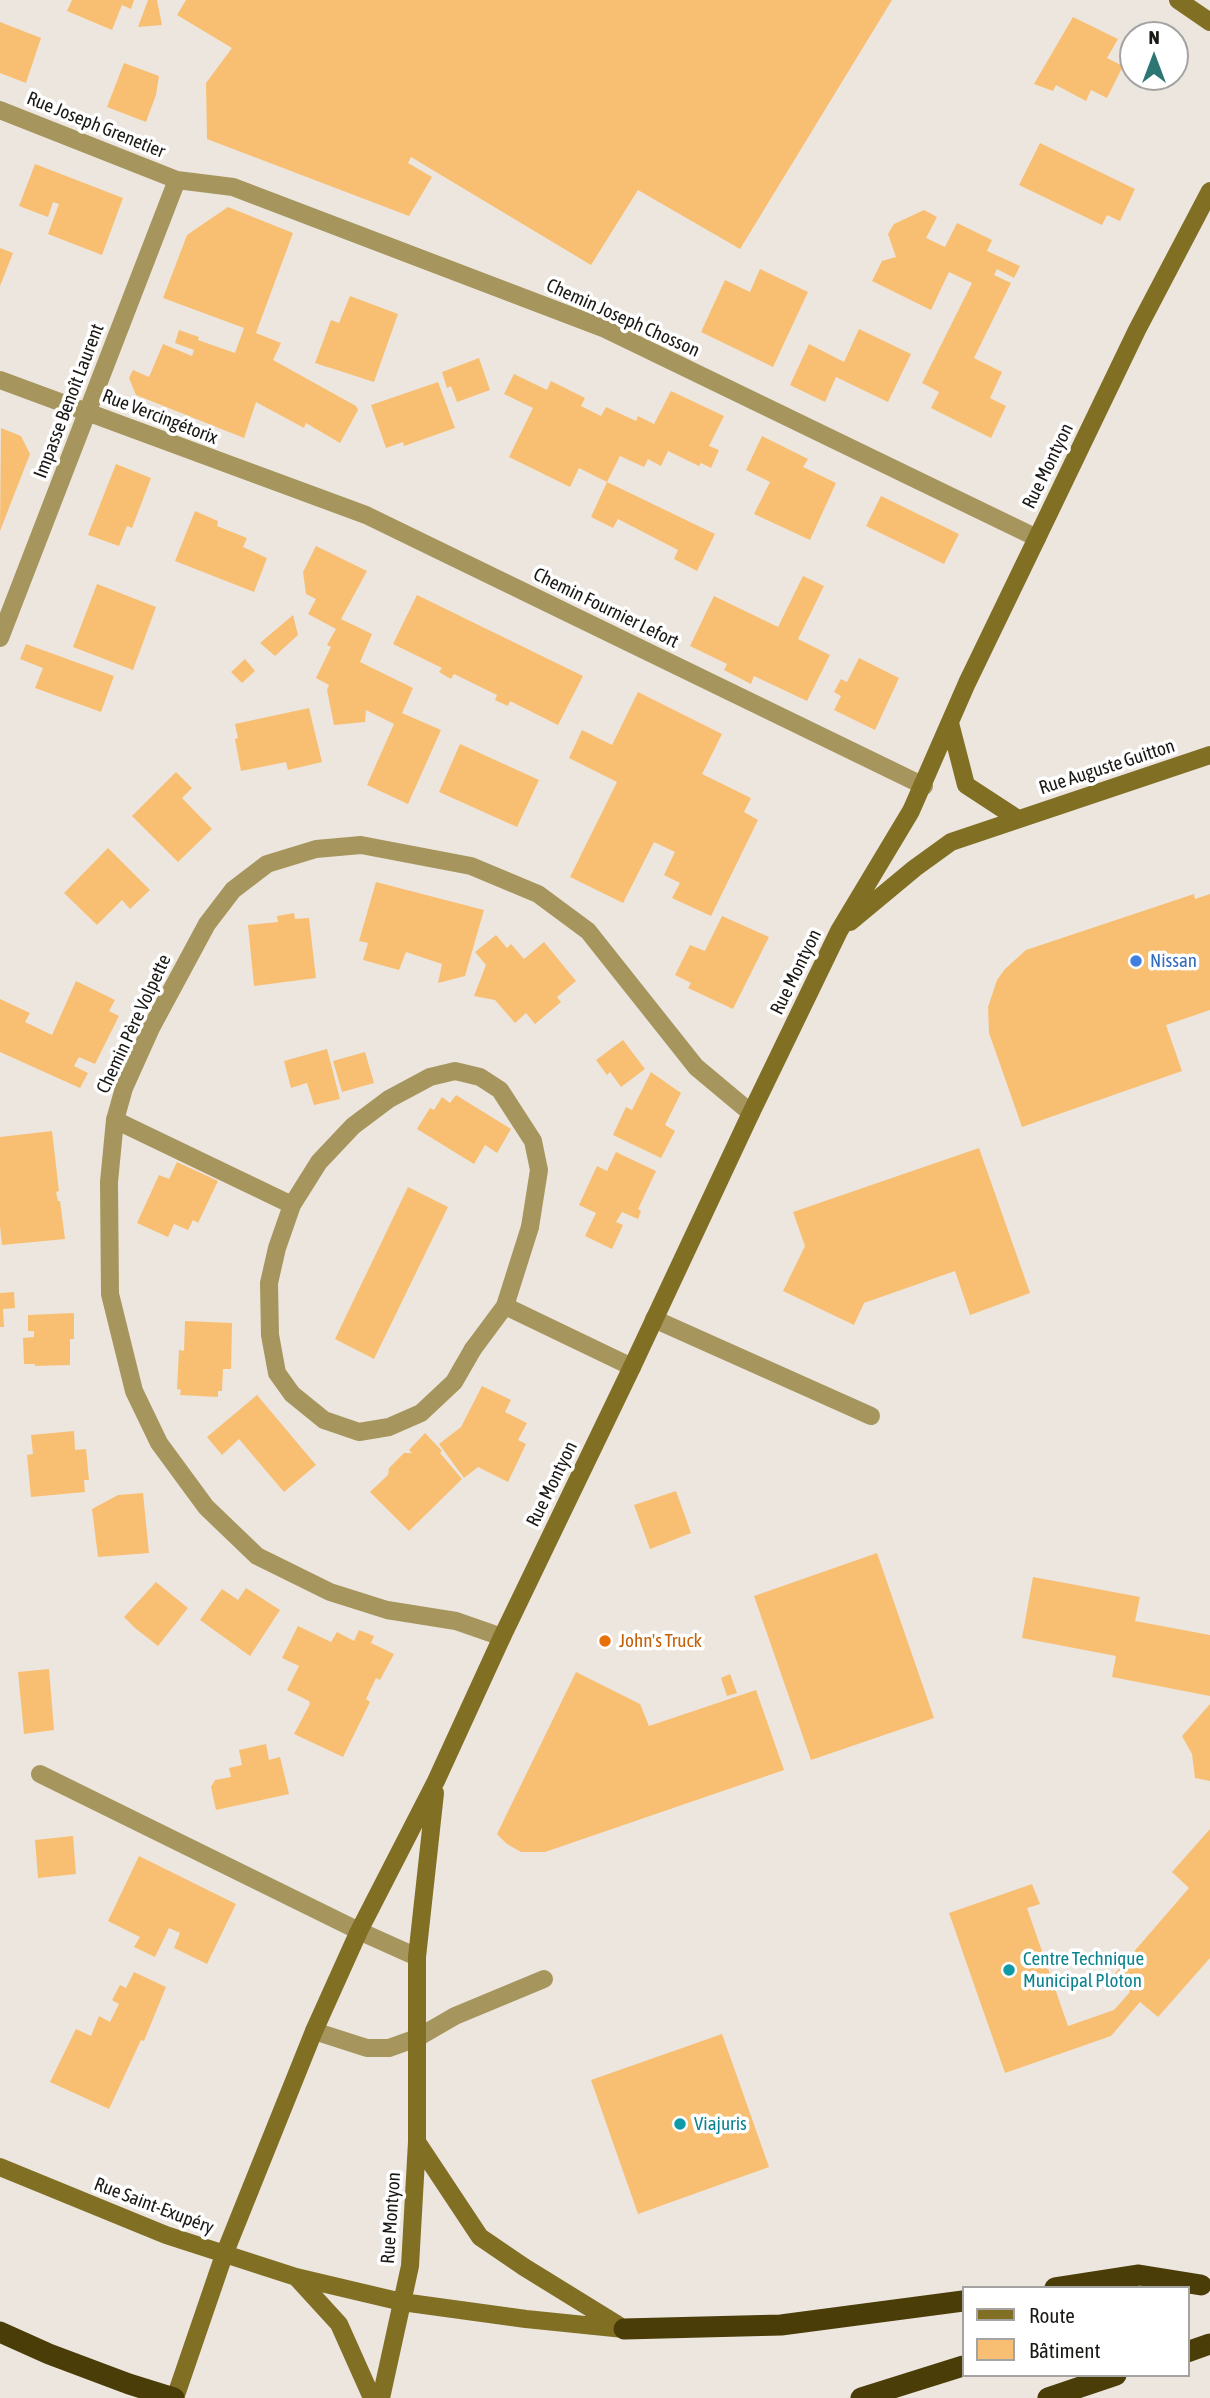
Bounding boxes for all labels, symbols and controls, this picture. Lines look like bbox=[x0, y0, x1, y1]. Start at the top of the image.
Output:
north arrow bbox=[1119, 21, 1189, 91]
text: N bbox=[1148, 26, 1160, 48]
street label: Rue Joseph Grenetier bbox=[23, 87, 169, 163]
street label: Chemin Joseph Chosson bbox=[543, 274, 703, 362]
street label: Impasse Benoît Laurent bbox=[29, 321, 109, 481]
street label: Rue Vercingétorix bbox=[99, 385, 221, 449]
street label: Rue Montyon bbox=[1018, 420, 1078, 512]
street label: Chemin Fournier Lefort bbox=[530, 563, 682, 653]
street label: Rue Auguste Guitton bbox=[1036, 734, 1178, 800]
street label: Rue Montyon bbox=[766, 926, 826, 1018]
place label: Nissan bbox=[1150, 950, 1197, 972]
street label: Chemin Père Volpette bbox=[92, 951, 176, 1097]
marker: Nissan bbox=[1128, 953, 1144, 969]
street label: Rue Montyon bbox=[522, 1438, 582, 1530]
place label: John's Truck bbox=[619, 1630, 702, 1652]
marker: John's Truck bbox=[597, 1633, 613, 1649]
place label: Centre Technique Municipal Ploton bbox=[1023, 1948, 1144, 1992]
marker: Centre Technique Municipal Ploton bbox=[1001, 1962, 1017, 1978]
place label: Viajuris bbox=[694, 2113, 747, 2135]
marker: Viajuris bbox=[672, 2116, 688, 2132]
street label: Rue Montyon bbox=[376, 2171, 406, 2265]
street label: Rue Saint-Exupéry bbox=[91, 2173, 217, 2239]
legend bbox=[962, 2286, 1189, 2377]
text: Route bbox=[1029, 2303, 1075, 2327]
text: Bâtiment bbox=[1029, 2338, 1100, 2362]

